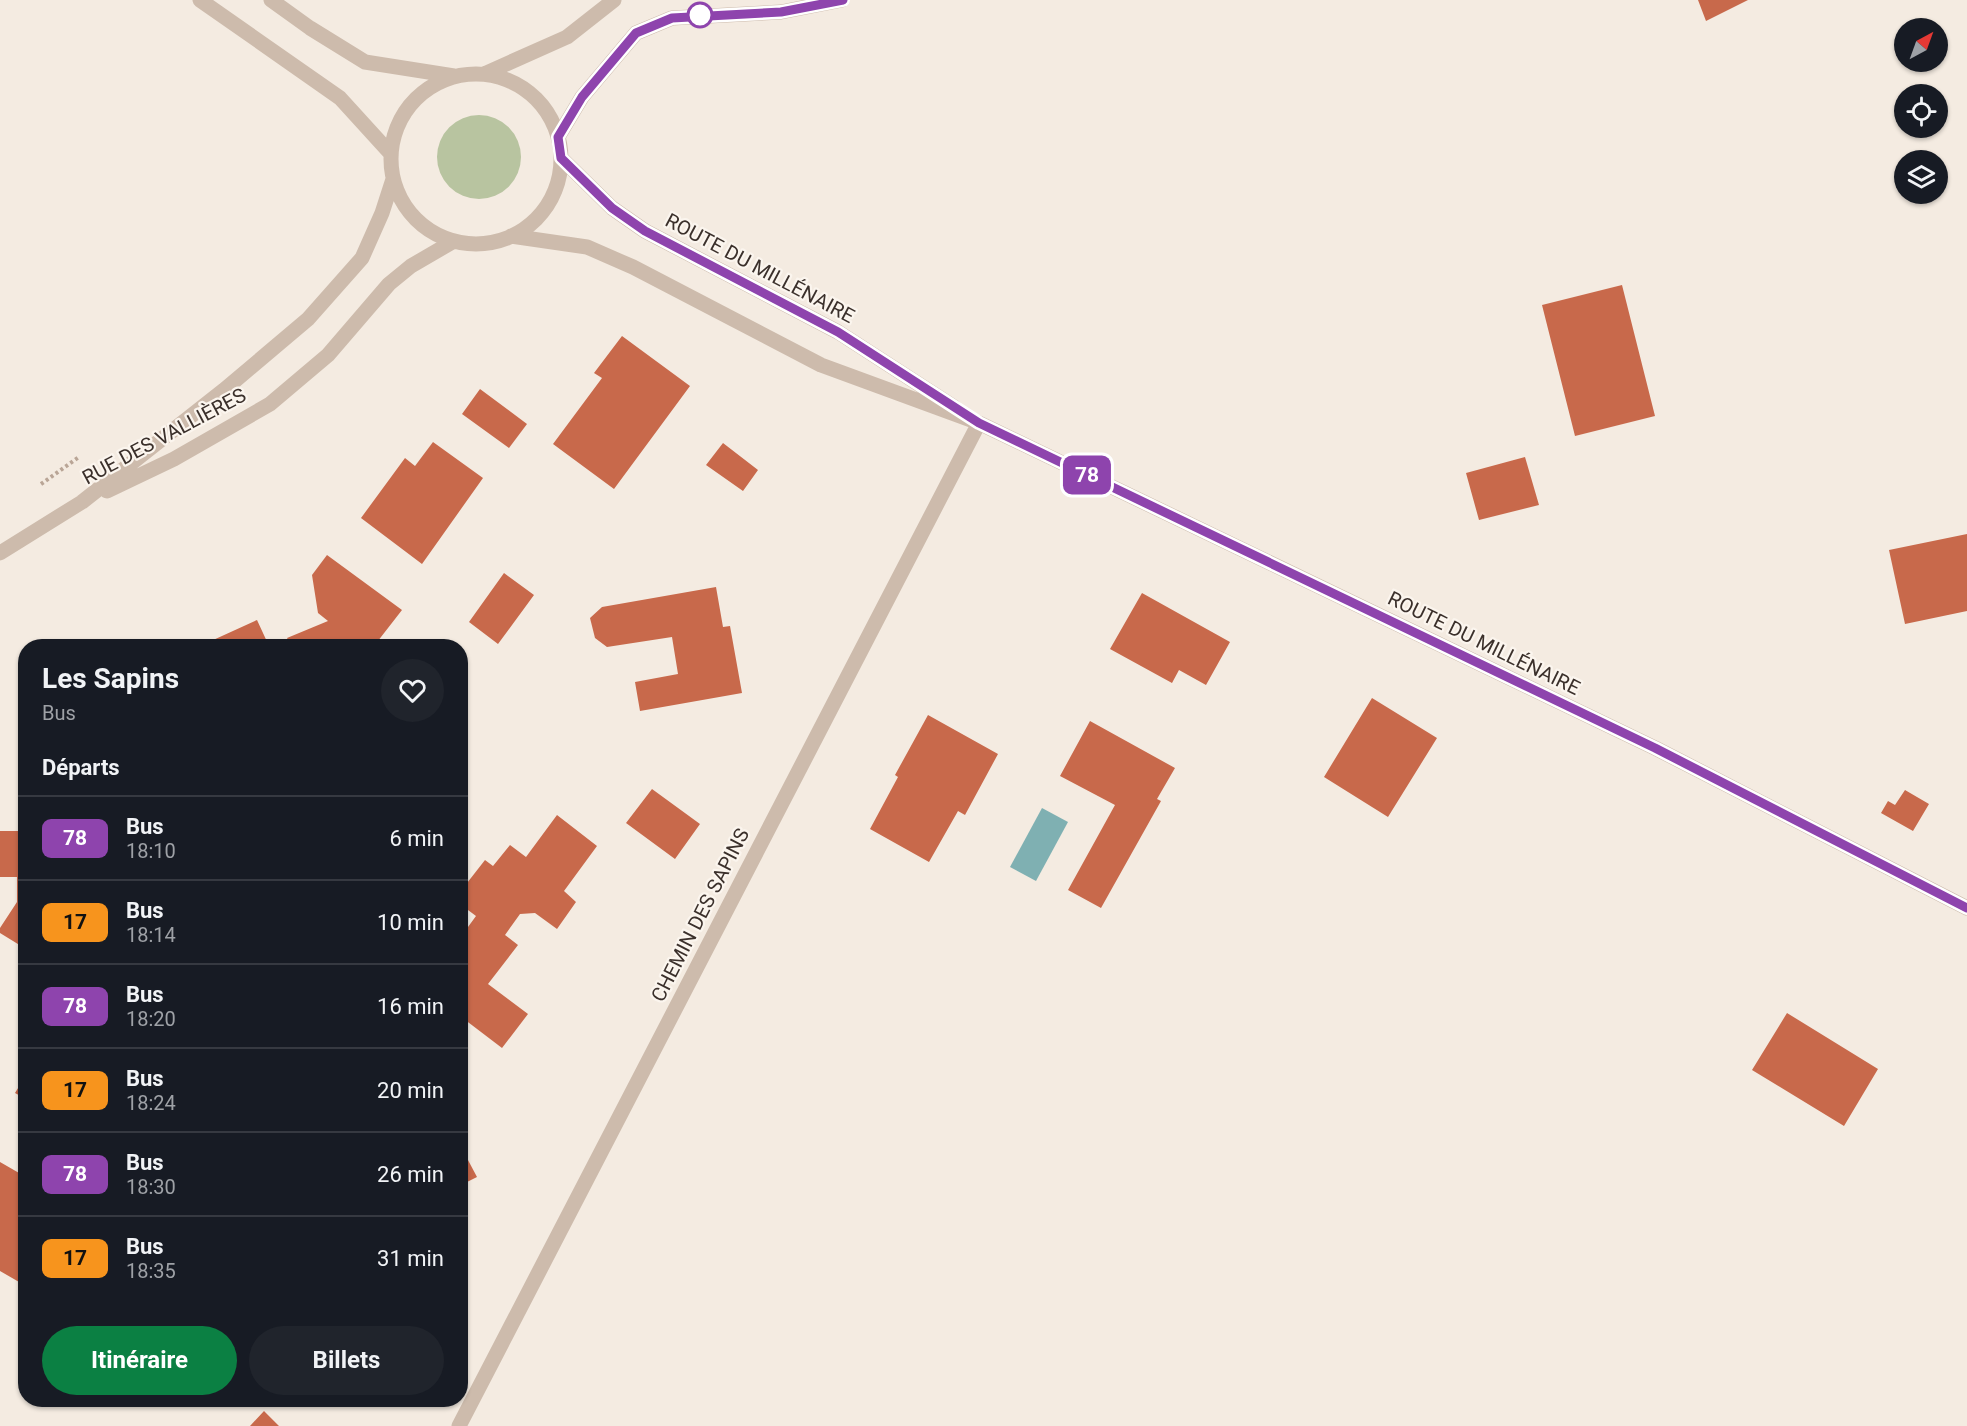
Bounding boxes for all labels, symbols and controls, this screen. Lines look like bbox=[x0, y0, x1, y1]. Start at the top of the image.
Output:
unlabelled marker bbox=[687, 2, 713, 28]
north arrow bbox=[1894, 18, 1948, 72]
map controls bbox=[1894, 18, 1948, 204]
button: locate bbox=[1894, 84, 1948, 138]
button: layers bbox=[1894, 150, 1948, 204]
street label: ROUTE DU MILLÉNAIRE bbox=[661, 208, 859, 328]
street label: RUE DES VALLIÈRES bbox=[78, 383, 250, 489]
line badge: 78 bbox=[1060, 456, 1114, 494]
text: 78 bbox=[1075, 463, 1099, 487]
street label: ROUTE DU MILLÉNAIRE bbox=[1384, 586, 1584, 700]
button: heart bbox=[381, 659, 444, 722]
text: Les Sapins bbox=[42, 662, 179, 695]
text: Bus bbox=[42, 701, 76, 725]
text: Départs bbox=[42, 755, 120, 780]
text: Bus bbox=[126, 814, 164, 839]
street label: CHEMIN DES SAPINS bbox=[646, 824, 754, 1006]
text: 78 bbox=[63, 826, 87, 850]
text: 6 min bbox=[389, 826, 444, 851]
text: 18:10 bbox=[126, 839, 176, 863]
text: Bus bbox=[126, 898, 164, 923]
text: 17 bbox=[63, 910, 87, 934]
text: 10 min bbox=[377, 910, 444, 935]
text: 18:14 bbox=[126, 923, 176, 947]
text: Bus bbox=[126, 982, 164, 1007]
text: 78 bbox=[63, 994, 87, 1018]
text: 16 min bbox=[377, 994, 444, 1019]
text: 18:20 bbox=[126, 1007, 176, 1031]
text: Bus bbox=[126, 1066, 164, 1091]
text: 17 bbox=[63, 1078, 87, 1102]
text: 20 min bbox=[377, 1078, 444, 1103]
text: 18:24 bbox=[126, 1091, 176, 1115]
text: Bus bbox=[126, 1150, 164, 1175]
text: 78 bbox=[63, 1162, 87, 1186]
text: 26 min bbox=[377, 1162, 444, 1187]
text: 18:30 bbox=[126, 1175, 176, 1199]
text: Bus bbox=[126, 1234, 164, 1259]
text: 17 bbox=[63, 1246, 87, 1270]
text: 31 min bbox=[377, 1246, 444, 1271]
text: 18:35 bbox=[126, 1259, 176, 1283]
button: Itinéraire bbox=[42, 1326, 237, 1395]
button: Billets bbox=[249, 1326, 444, 1395]

